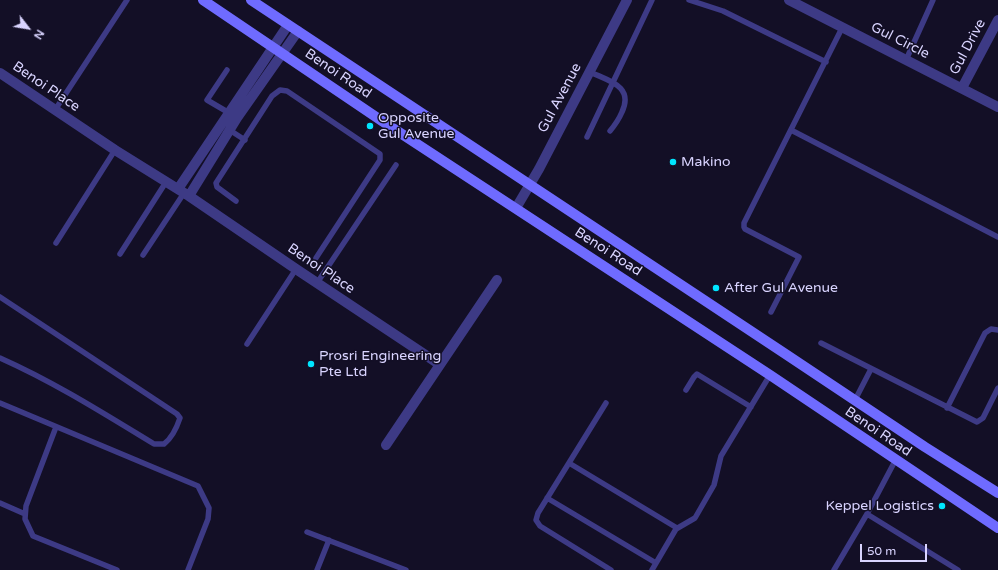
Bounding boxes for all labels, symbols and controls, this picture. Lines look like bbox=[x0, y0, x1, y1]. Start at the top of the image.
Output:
north arrow bbox=[8, 8, 48, 48]
street label: Gul Drive bbox=[946, 16, 990, 78]
street label: Gul Circle bbox=[868, 19, 932, 63]
text: N bbox=[31, 27, 47, 42]
street label: Benoi Road bbox=[301, 46, 375, 102]
street label: Benoi Place bbox=[9, 58, 83, 116]
street label: Gul Avenue bbox=[535, 60, 585, 136]
place label: Opposite Gul Avenue bbox=[378, 110, 454, 142]
marker: Opposite Gul Avenue bbox=[365, 121, 375, 131]
place label: Makino bbox=[681, 154, 731, 170]
marker: Makino bbox=[668, 157, 678, 167]
street label: Benoi Road bbox=[571, 224, 645, 280]
street label: Benoi Place bbox=[284, 240, 358, 298]
place label: After Gul Avenue bbox=[724, 280, 838, 296]
marker: After Gul Avenue bbox=[711, 283, 721, 293]
place label: Prosri Engineering Pte Ltd bbox=[319, 348, 441, 380]
marker: Prosri Engineering Pte Ltd bbox=[306, 359, 316, 369]
street label: Benoi Road bbox=[841, 404, 915, 460]
place label: Keppel Logistics bbox=[825, 498, 934, 514]
marker: Keppel Logistics bbox=[937, 501, 947, 511]
scale bar bbox=[862, 536, 929, 562]
text: 50 m bbox=[867, 544, 896, 558]

